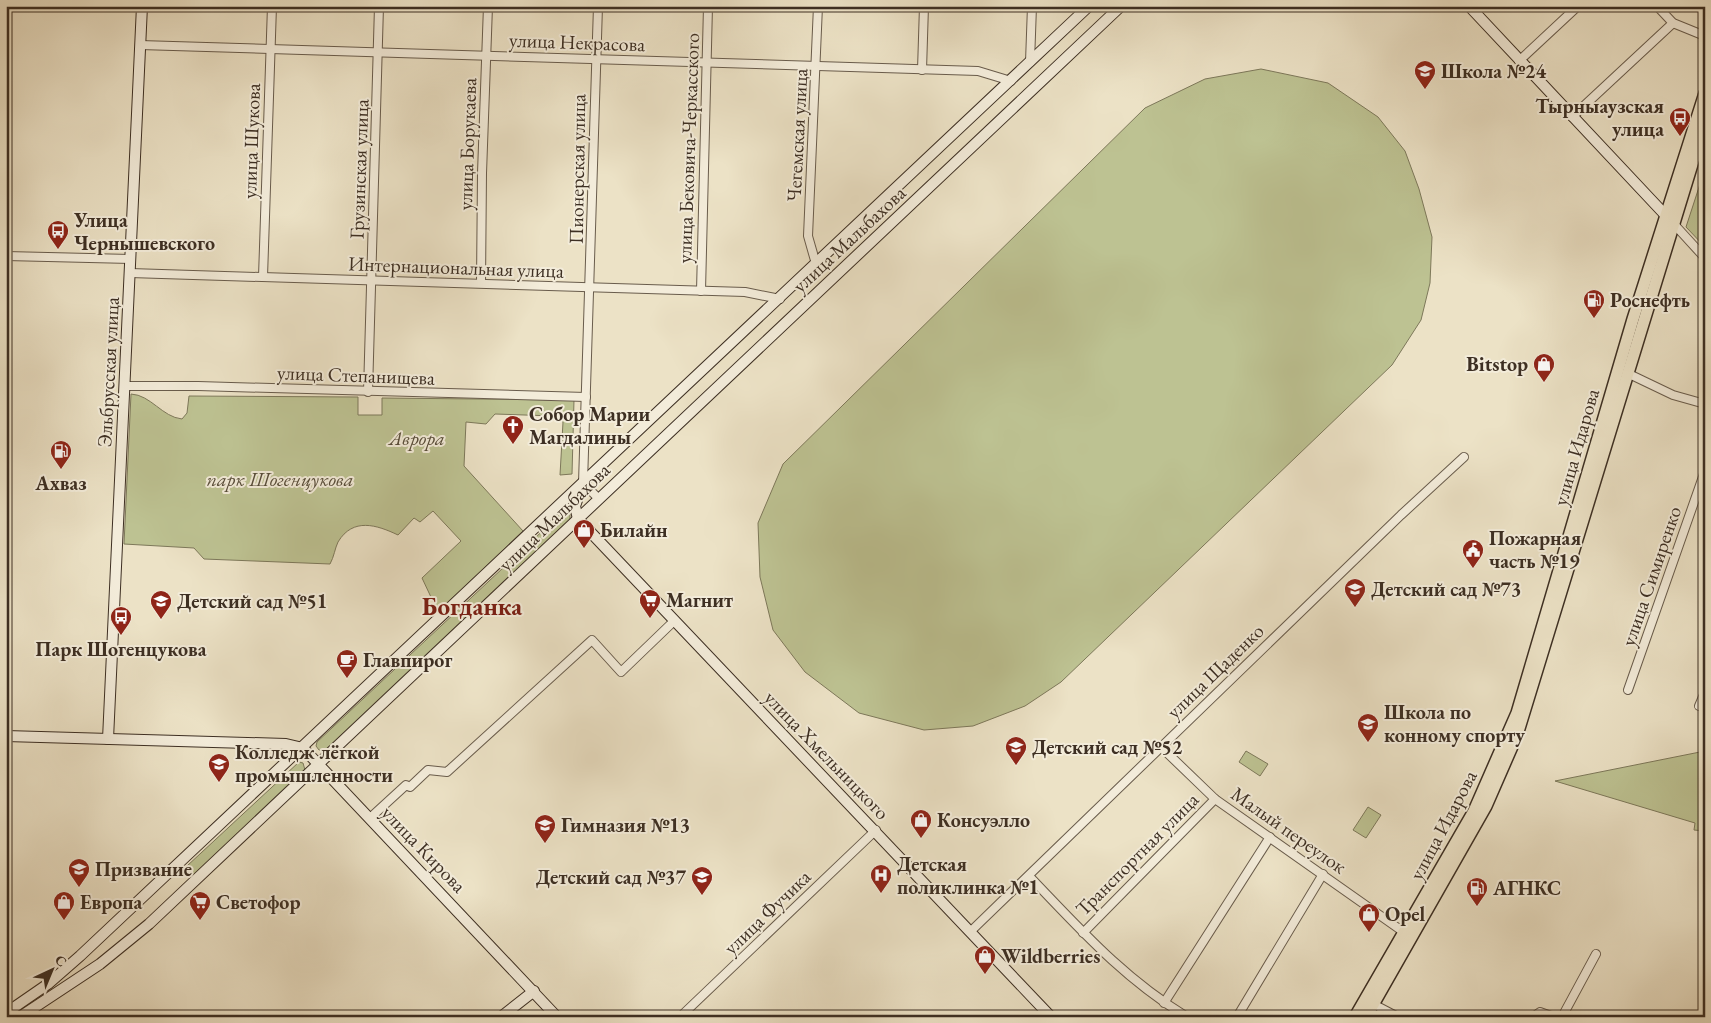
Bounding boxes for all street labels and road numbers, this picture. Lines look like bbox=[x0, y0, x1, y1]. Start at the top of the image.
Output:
street label: улица Некрасова bbox=[508, 27, 646, 57]
street label: улица Бековича-Черкасского bbox=[671, 32, 705, 264]
street label: Чегемская улица bbox=[781, 68, 813, 202]
street label: улица Борукаева bbox=[452, 77, 482, 211]
street label: улица Шукова bbox=[236, 83, 266, 199]
street label: Пионерская улица bbox=[563, 94, 591, 244]
street label: Грузинская улица bbox=[344, 99, 374, 239]
street label: улица Мальбахова bbox=[787, 180, 911, 298]
street label: Интернациональная улица bbox=[348, 250, 564, 284]
street label: Эльбрусская улица bbox=[91, 296, 125, 448]
street label: улица Степанищева bbox=[277, 359, 435, 391]
street label: улица Идарова bbox=[1547, 385, 1605, 509]
street label: улица Мальбахова bbox=[493, 457, 615, 577]
street label: улица Симиренко bbox=[1615, 503, 1687, 649]
street label: улица Щаденко bbox=[1161, 618, 1269, 724]
street label: улица Хмельницкого bbox=[759, 685, 895, 825]
street label: улица Идарова bbox=[1403, 766, 1483, 884]
street label: Малый переулок bbox=[1226, 781, 1352, 880]
street label: Транспортная улица bbox=[1070, 787, 1204, 921]
street label: улица Кирова bbox=[376, 800, 472, 898]
street label: улица Фучика bbox=[718, 864, 816, 960]

